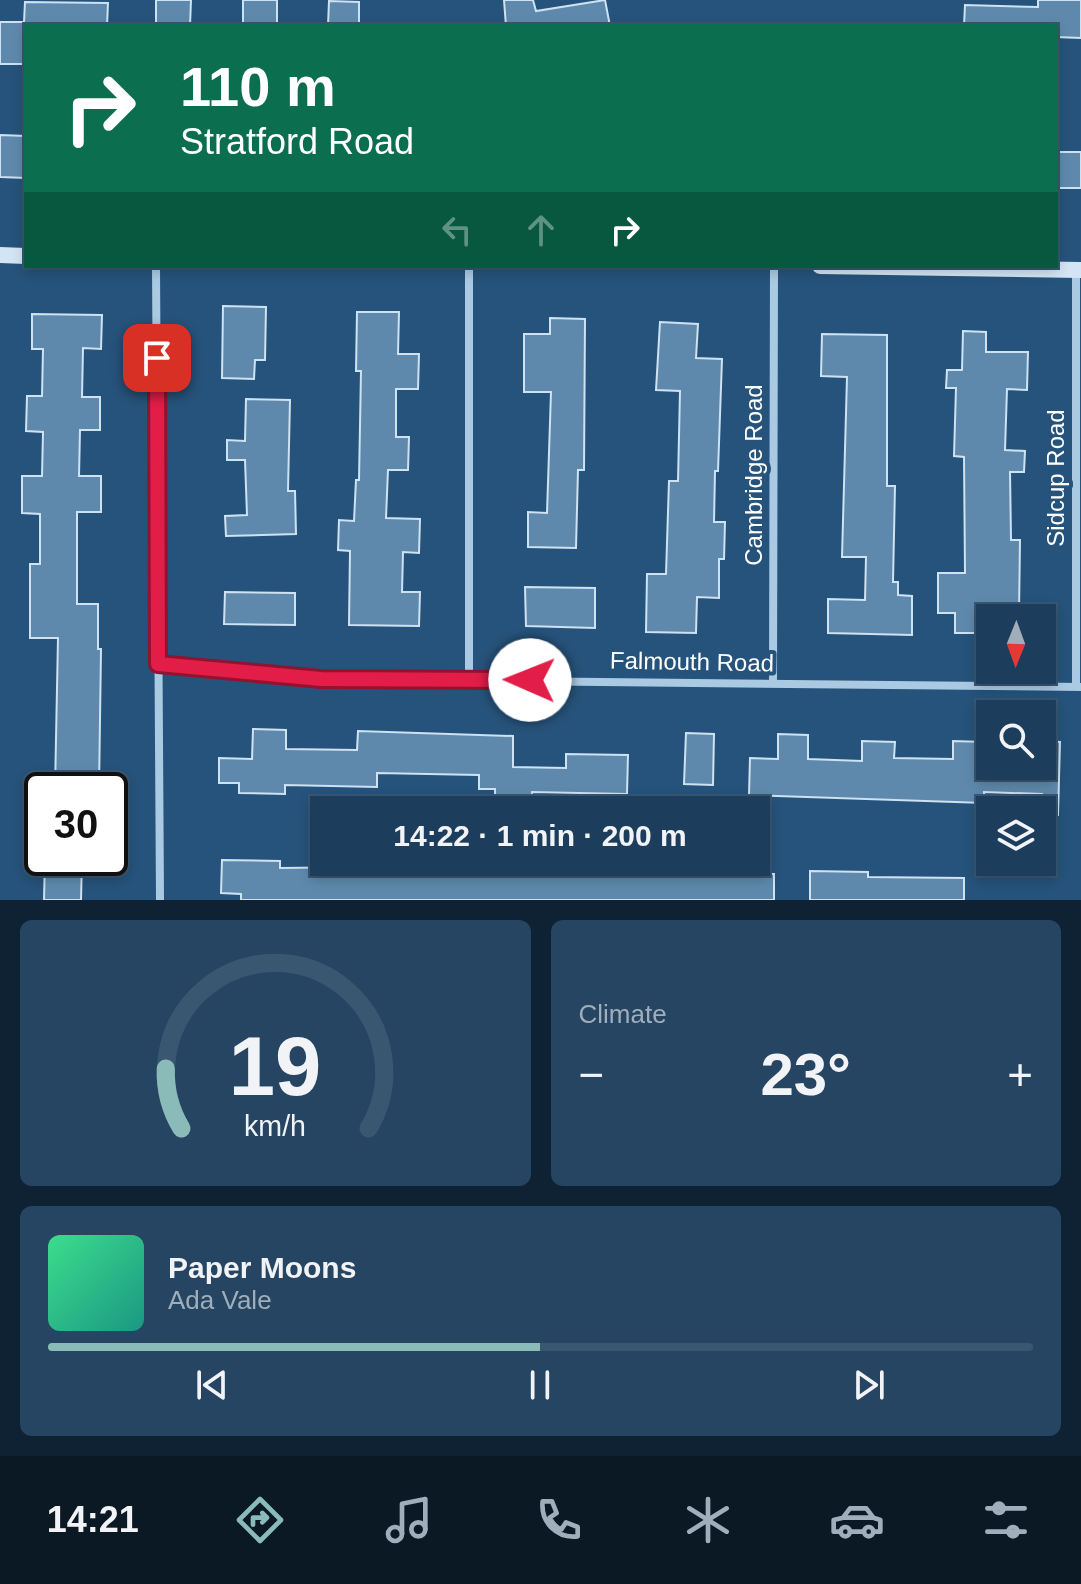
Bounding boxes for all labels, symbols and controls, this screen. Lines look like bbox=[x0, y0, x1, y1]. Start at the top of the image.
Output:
text: 110 m bbox=[180, 55, 336, 118]
icon: right bbox=[48, 56, 152, 160]
text: Stratford Road bbox=[180, 121, 414, 162]
icon: left bbox=[435, 208, 479, 252]
icon: ahead bbox=[519, 208, 563, 252]
icon: right bbox=[603, 208, 647, 252]
pin bbox=[123, 324, 191, 392]
icon: arrive bbox=[135, 336, 179, 380]
street label: Cambridge Road bbox=[740, 384, 767, 566]
street label: Sidcup Road bbox=[1042, 409, 1069, 547]
north arrow bbox=[976, 604, 1056, 684]
map controls bbox=[976, 604, 1056, 876]
position arrow bbox=[488, 638, 572, 722]
street label: Falmouth Road bbox=[610, 647, 774, 676]
button: search bbox=[976, 700, 1056, 780]
speed limit sign: 30 bbox=[24, 772, 128, 876]
button: layers bbox=[976, 796, 1056, 876]
text: 14:22 · 1 min · 200 m bbox=[393, 819, 687, 852]
text: Climate bbox=[579, 999, 667, 1029]
text: 19 bbox=[229, 1020, 322, 1113]
text: 23° bbox=[760, 1041, 851, 1108]
text: − bbox=[579, 1050, 604, 1099]
text: + bbox=[1007, 1050, 1033, 1099]
text: km/h bbox=[244, 1110, 306, 1142]
text: Paper Moons bbox=[168, 1251, 356, 1284]
text: Ada Vale bbox=[168, 1285, 272, 1315]
icon: previous bbox=[190, 1363, 234, 1407]
icon: pause bbox=[518, 1363, 562, 1407]
icon: next bbox=[847, 1363, 891, 1407]
icon: directions bbox=[232, 1492, 288, 1548]
icon: music bbox=[381, 1492, 437, 1548]
icon: phone bbox=[531, 1492, 587, 1548]
icon: climate bbox=[680, 1492, 736, 1548]
icon: car bbox=[829, 1492, 885, 1548]
icon: filters bbox=[978, 1492, 1034, 1548]
text: 14:21 bbox=[47, 1499, 139, 1540]

